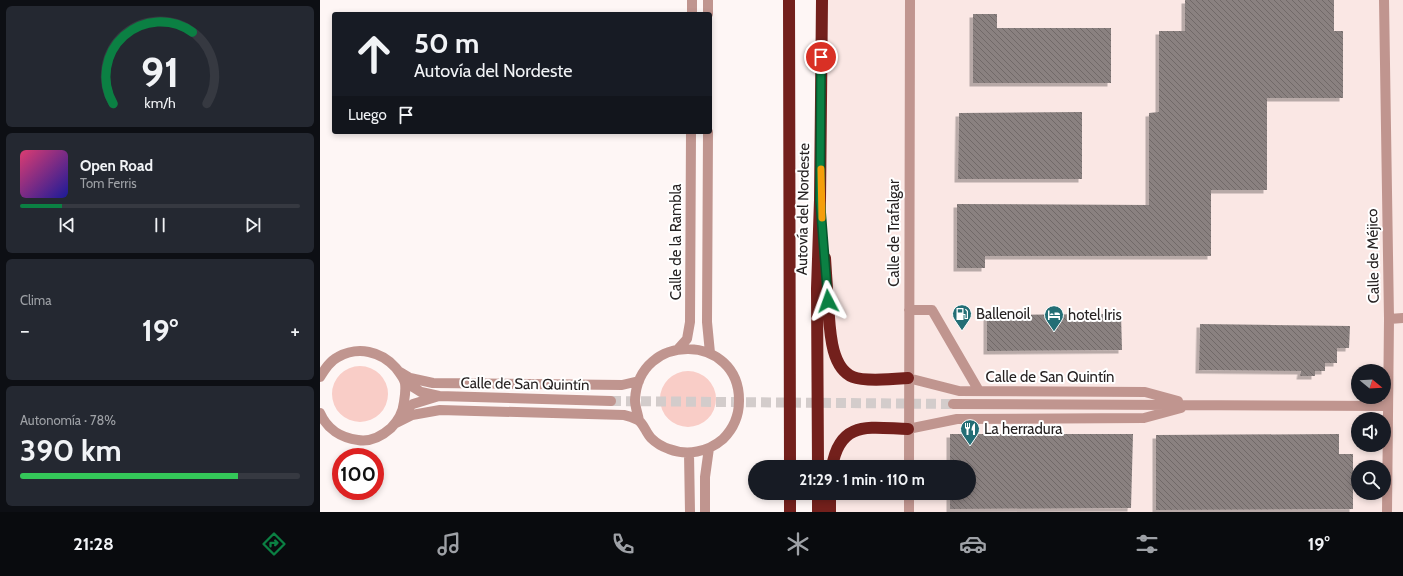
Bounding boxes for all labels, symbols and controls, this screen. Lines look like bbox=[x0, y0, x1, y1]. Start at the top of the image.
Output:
text: 50 m bbox=[414, 26, 479, 60]
icon: ahead bbox=[348, 28, 400, 80]
pin bbox=[804, 40, 838, 74]
icon: arrive bbox=[810, 46, 832, 68]
text: 91 bbox=[141, 47, 179, 97]
text: Autovía del Nordeste bbox=[414, 60, 573, 82]
text: km/h bbox=[144, 94, 176, 112]
icon: arrive bbox=[395, 104, 417, 126]
text: Luego bbox=[348, 106, 387, 124]
street label: Autovía del Nordeste bbox=[793, 142, 813, 275]
text: Open Road bbox=[80, 157, 153, 175]
text: Tom Ferris bbox=[80, 175, 137, 191]
street label: Calle de Trafalgar bbox=[885, 179, 903, 287]
street label: Calle de la Rambla bbox=[667, 183, 685, 300]
street label: Calle de Méjico bbox=[1363, 208, 1383, 304]
icon: previous bbox=[56, 214, 78, 236]
icon: pause bbox=[149, 214, 171, 236]
icon: next bbox=[242, 214, 264, 236]
position arrow bbox=[807, 280, 849, 322]
text: Clima bbox=[20, 292, 51, 308]
fuel station icon: Ballenoil bbox=[951, 303, 973, 331]
hotel icon: hotel Iris bbox=[1043, 304, 1065, 332]
place label: Ballenoil bbox=[976, 305, 1031, 323]
place label: hotel Iris bbox=[1068, 306, 1122, 324]
text: 19° bbox=[142, 312, 178, 349]
text: − bbox=[20, 317, 30, 344]
text: + bbox=[290, 317, 300, 344]
north arrow bbox=[1351, 364, 1391, 404]
map controls bbox=[1351, 364, 1391, 500]
street label: Calle de San Quintín bbox=[986, 368, 1115, 386]
street label: Calle de San Quintín bbox=[460, 374, 590, 394]
text: Autonomía · 78% bbox=[20, 412, 116, 428]
button: sound bbox=[1351, 412, 1391, 452]
restaurant icon: La herradura bbox=[959, 418, 981, 446]
place label: La herradura bbox=[984, 420, 1063, 438]
text: 390 km bbox=[20, 432, 122, 469]
speed limit sign: 100 bbox=[332, 448, 384, 500]
button: search bbox=[1351, 460, 1391, 500]
text: 21:29 · 1 min · 110 m bbox=[799, 471, 925, 489]
icon: directions bbox=[260, 530, 288, 558]
icon: music bbox=[435, 530, 463, 558]
icon: phone bbox=[609, 530, 637, 558]
icon: climate bbox=[784, 530, 812, 558]
icon: car bbox=[959, 530, 987, 558]
icon: filters bbox=[1133, 530, 1161, 558]
text: 21:28 bbox=[73, 533, 114, 555]
text: 19° bbox=[1308, 533, 1330, 555]

